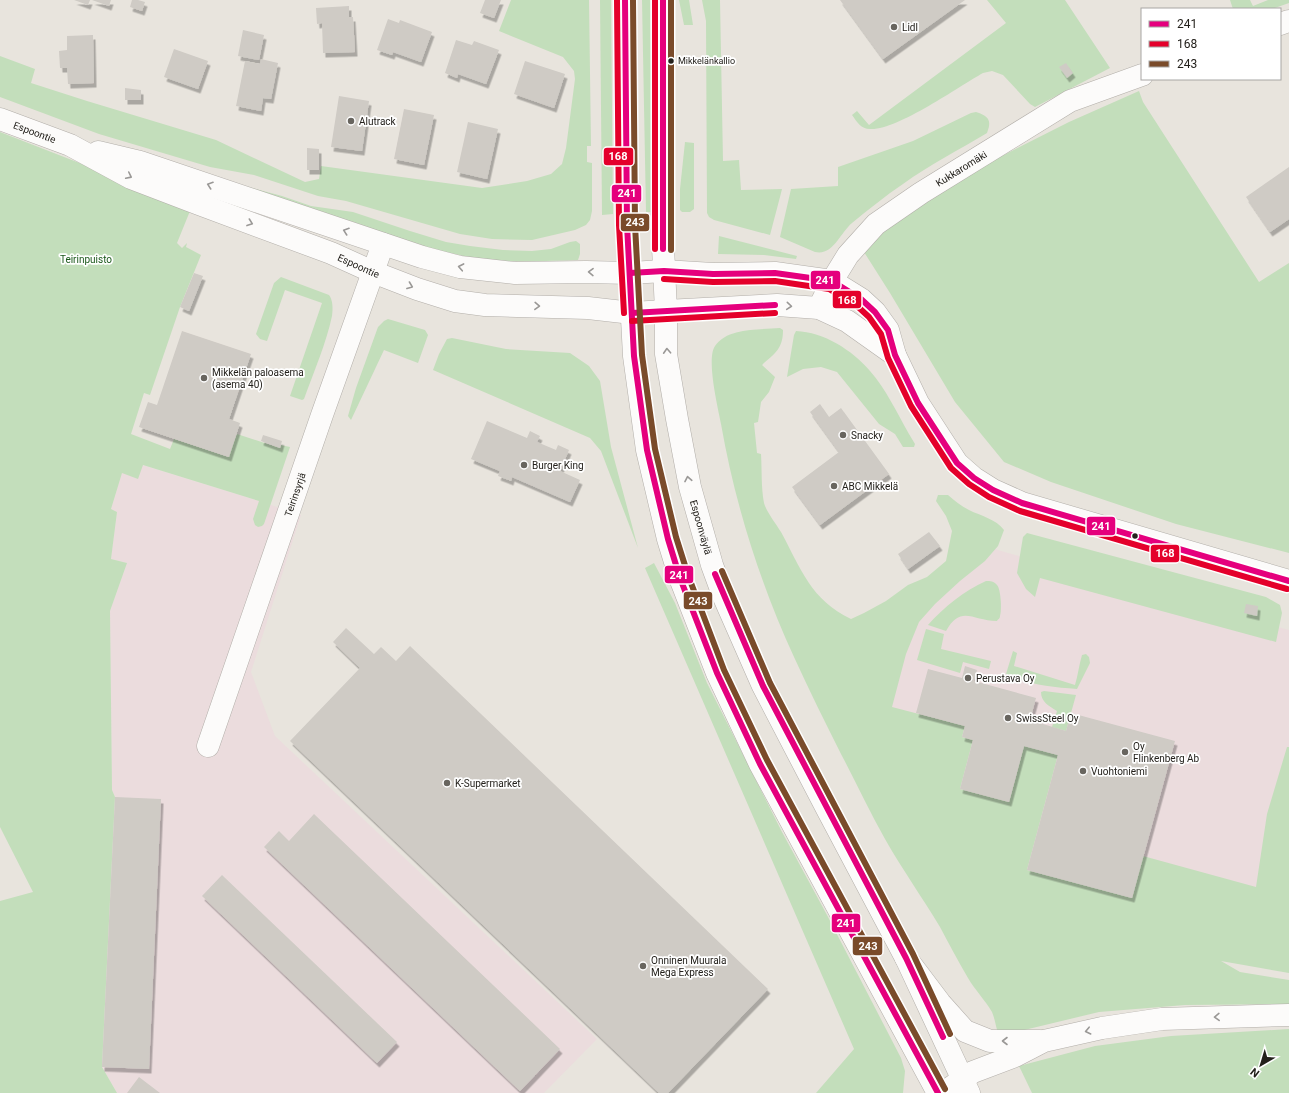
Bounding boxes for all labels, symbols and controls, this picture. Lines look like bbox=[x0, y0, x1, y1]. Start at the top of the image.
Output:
legend bbox=[1141, 8, 1281, 80]
text: 241 bbox=[1177, 17, 1197, 31]
marker: Lidl bbox=[889, 22, 899, 32]
place label: Lidl bbox=[902, 22, 918, 33]
text: 168 bbox=[1177, 37, 1197, 51]
marker: Mikkelänkallio bbox=[666, 56, 676, 66]
place label: Mikkelänkallio bbox=[678, 56, 735, 66]
text: 243 bbox=[1177, 57, 1197, 71]
marker: Alutrack bbox=[346, 116, 356, 126]
place label: Alutrack bbox=[359, 116, 397, 127]
street label: Espoontie bbox=[12, 119, 57, 145]
line badge: 168 bbox=[603, 147, 634, 166]
street label: Kukkaromäki bbox=[933, 148, 989, 188]
text: 168 bbox=[609, 150, 627, 163]
one-way arrow bbox=[125, 172, 132, 179]
one-way arrow bbox=[207, 181, 214, 190]
line badge: 241 bbox=[611, 184, 642, 203]
text: 241 bbox=[618, 187, 636, 200]
line badge: 243 bbox=[620, 213, 650, 232]
text: 243 bbox=[626, 216, 644, 229]
one-way arrow bbox=[247, 218, 254, 227]
one-way arrow bbox=[343, 227, 350, 236]
street label: Espoontie bbox=[336, 251, 381, 279]
park label: Teirinpuisto bbox=[60, 254, 112, 265]
one-way arrow bbox=[458, 263, 464, 271]
one-way arrow bbox=[588, 268, 594, 276]
line badge: 241 bbox=[810, 270, 841, 290]
text: 241 bbox=[816, 274, 834, 287]
one-way arrow bbox=[406, 281, 413, 289]
line badge: 168 bbox=[832, 290, 862, 309]
text: 168 bbox=[838, 294, 856, 307]
one-way arrow bbox=[786, 301, 792, 310]
one-way arrow bbox=[534, 302, 540, 311]
one-way arrow bbox=[662, 348, 671, 354]
place label: Mikkelän paloasema (asema 40) bbox=[212, 367, 304, 391]
marker: Mikkelän paloasema (asema 40) bbox=[199, 373, 209, 383]
marker: Snacky bbox=[838, 430, 848, 440]
place label: Snacky bbox=[851, 430, 883, 441]
marker: Burger King bbox=[519, 460, 529, 470]
place label: Burger King bbox=[532, 460, 584, 471]
street label: Teirinsyrjä bbox=[282, 471, 307, 518]
one-way arrow bbox=[685, 476, 693, 482]
marker: ABC Mikkelä bbox=[829, 481, 839, 491]
place label: ABC Mikkelä bbox=[842, 481, 898, 492]
street label: Espoonväylä bbox=[688, 499, 714, 556]
line badge: 241 bbox=[1086, 516, 1116, 536]
text: 241 bbox=[1092, 520, 1110, 533]
unlabelled marker bbox=[1130, 531, 1140, 541]
line badge: 168 bbox=[1150, 544, 1180, 563]
text: 168 bbox=[1156, 547, 1174, 560]
line badge: 241 bbox=[664, 565, 694, 584]
text: 241 bbox=[670, 569, 688, 582]
line badge: 243 bbox=[683, 591, 713, 610]
text: 243 bbox=[689, 595, 707, 608]
marker: Perustava Oy bbox=[963, 673, 973, 683]
place label: Perustava Oy bbox=[976, 673, 1035, 684]
marker: SwissSteel Oy bbox=[1003, 713, 1013, 723]
place label: SwissSteel Oy bbox=[1016, 713, 1079, 724]
place label: Oy Flinkenberg Ab bbox=[1133, 741, 1200, 764]
marker: Oy Flinkenberg Ab bbox=[1120, 747, 1130, 757]
marker: Vuohtoniemi bbox=[1078, 766, 1088, 776]
place label: Vuohtoniemi bbox=[1091, 766, 1147, 777]
marker: K-Supermarket bbox=[442, 778, 452, 788]
place label: K-Supermarket bbox=[455, 778, 521, 789]
line badge: 241 bbox=[831, 913, 861, 933]
text: 241 bbox=[837, 917, 855, 930]
line badge: 243 bbox=[852, 936, 883, 956]
text: 243 bbox=[859, 940, 877, 953]
place label: Onninen Muurala Mega Express bbox=[651, 955, 726, 978]
marker: Onninen Muurala Mega Express bbox=[638, 961, 648, 971]
one-way arrow bbox=[1214, 1013, 1220, 1022]
one-way arrow bbox=[1085, 1026, 1091, 1034]
one-way arrow bbox=[1002, 1037, 1008, 1045]
north arrow bbox=[1241, 1045, 1281, 1085]
text: N bbox=[1248, 1065, 1262, 1080]

